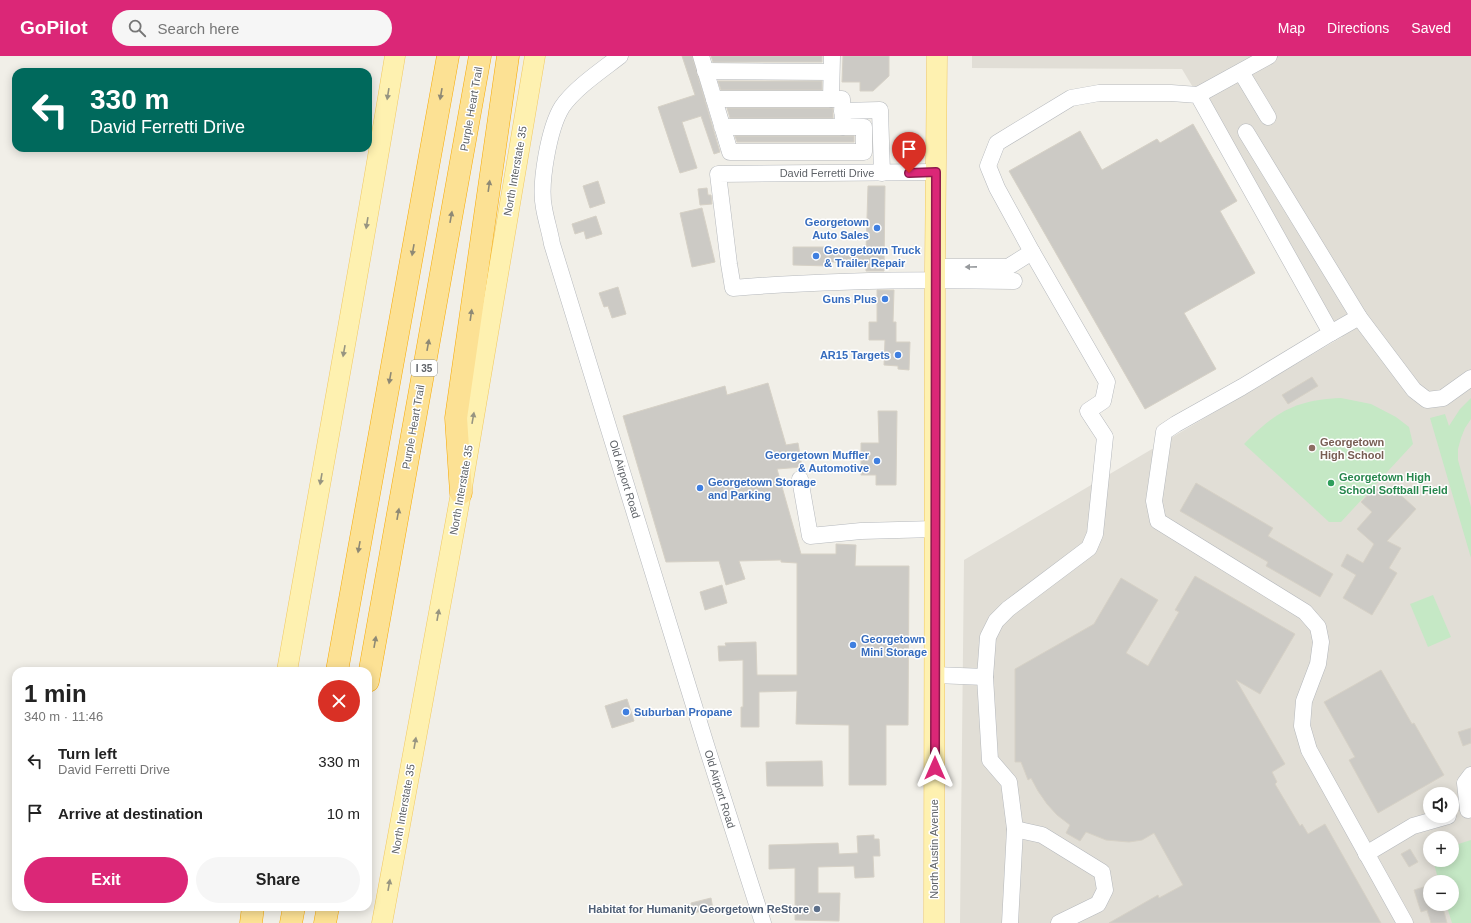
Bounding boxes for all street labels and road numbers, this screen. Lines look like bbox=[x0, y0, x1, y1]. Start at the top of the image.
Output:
street label: Purple Heart Trail bbox=[458, 66, 484, 152]
street label: North Interstate 35 bbox=[501, 125, 529, 217]
street label: David Ferretti Drive bbox=[780, 167, 874, 179]
road number: I 35 bbox=[411, 360, 437, 376]
street label: Purple Heart Trail bbox=[400, 384, 426, 470]
street label: Old Airport Road bbox=[607, 438, 643, 520]
street label: North Interstate 35 bbox=[447, 444, 475, 536]
street label: Old Airport Road bbox=[702, 748, 738, 830]
street label: North Interstate 35 bbox=[389, 763, 417, 855]
street label: North Austin Avenue bbox=[928, 799, 940, 899]

